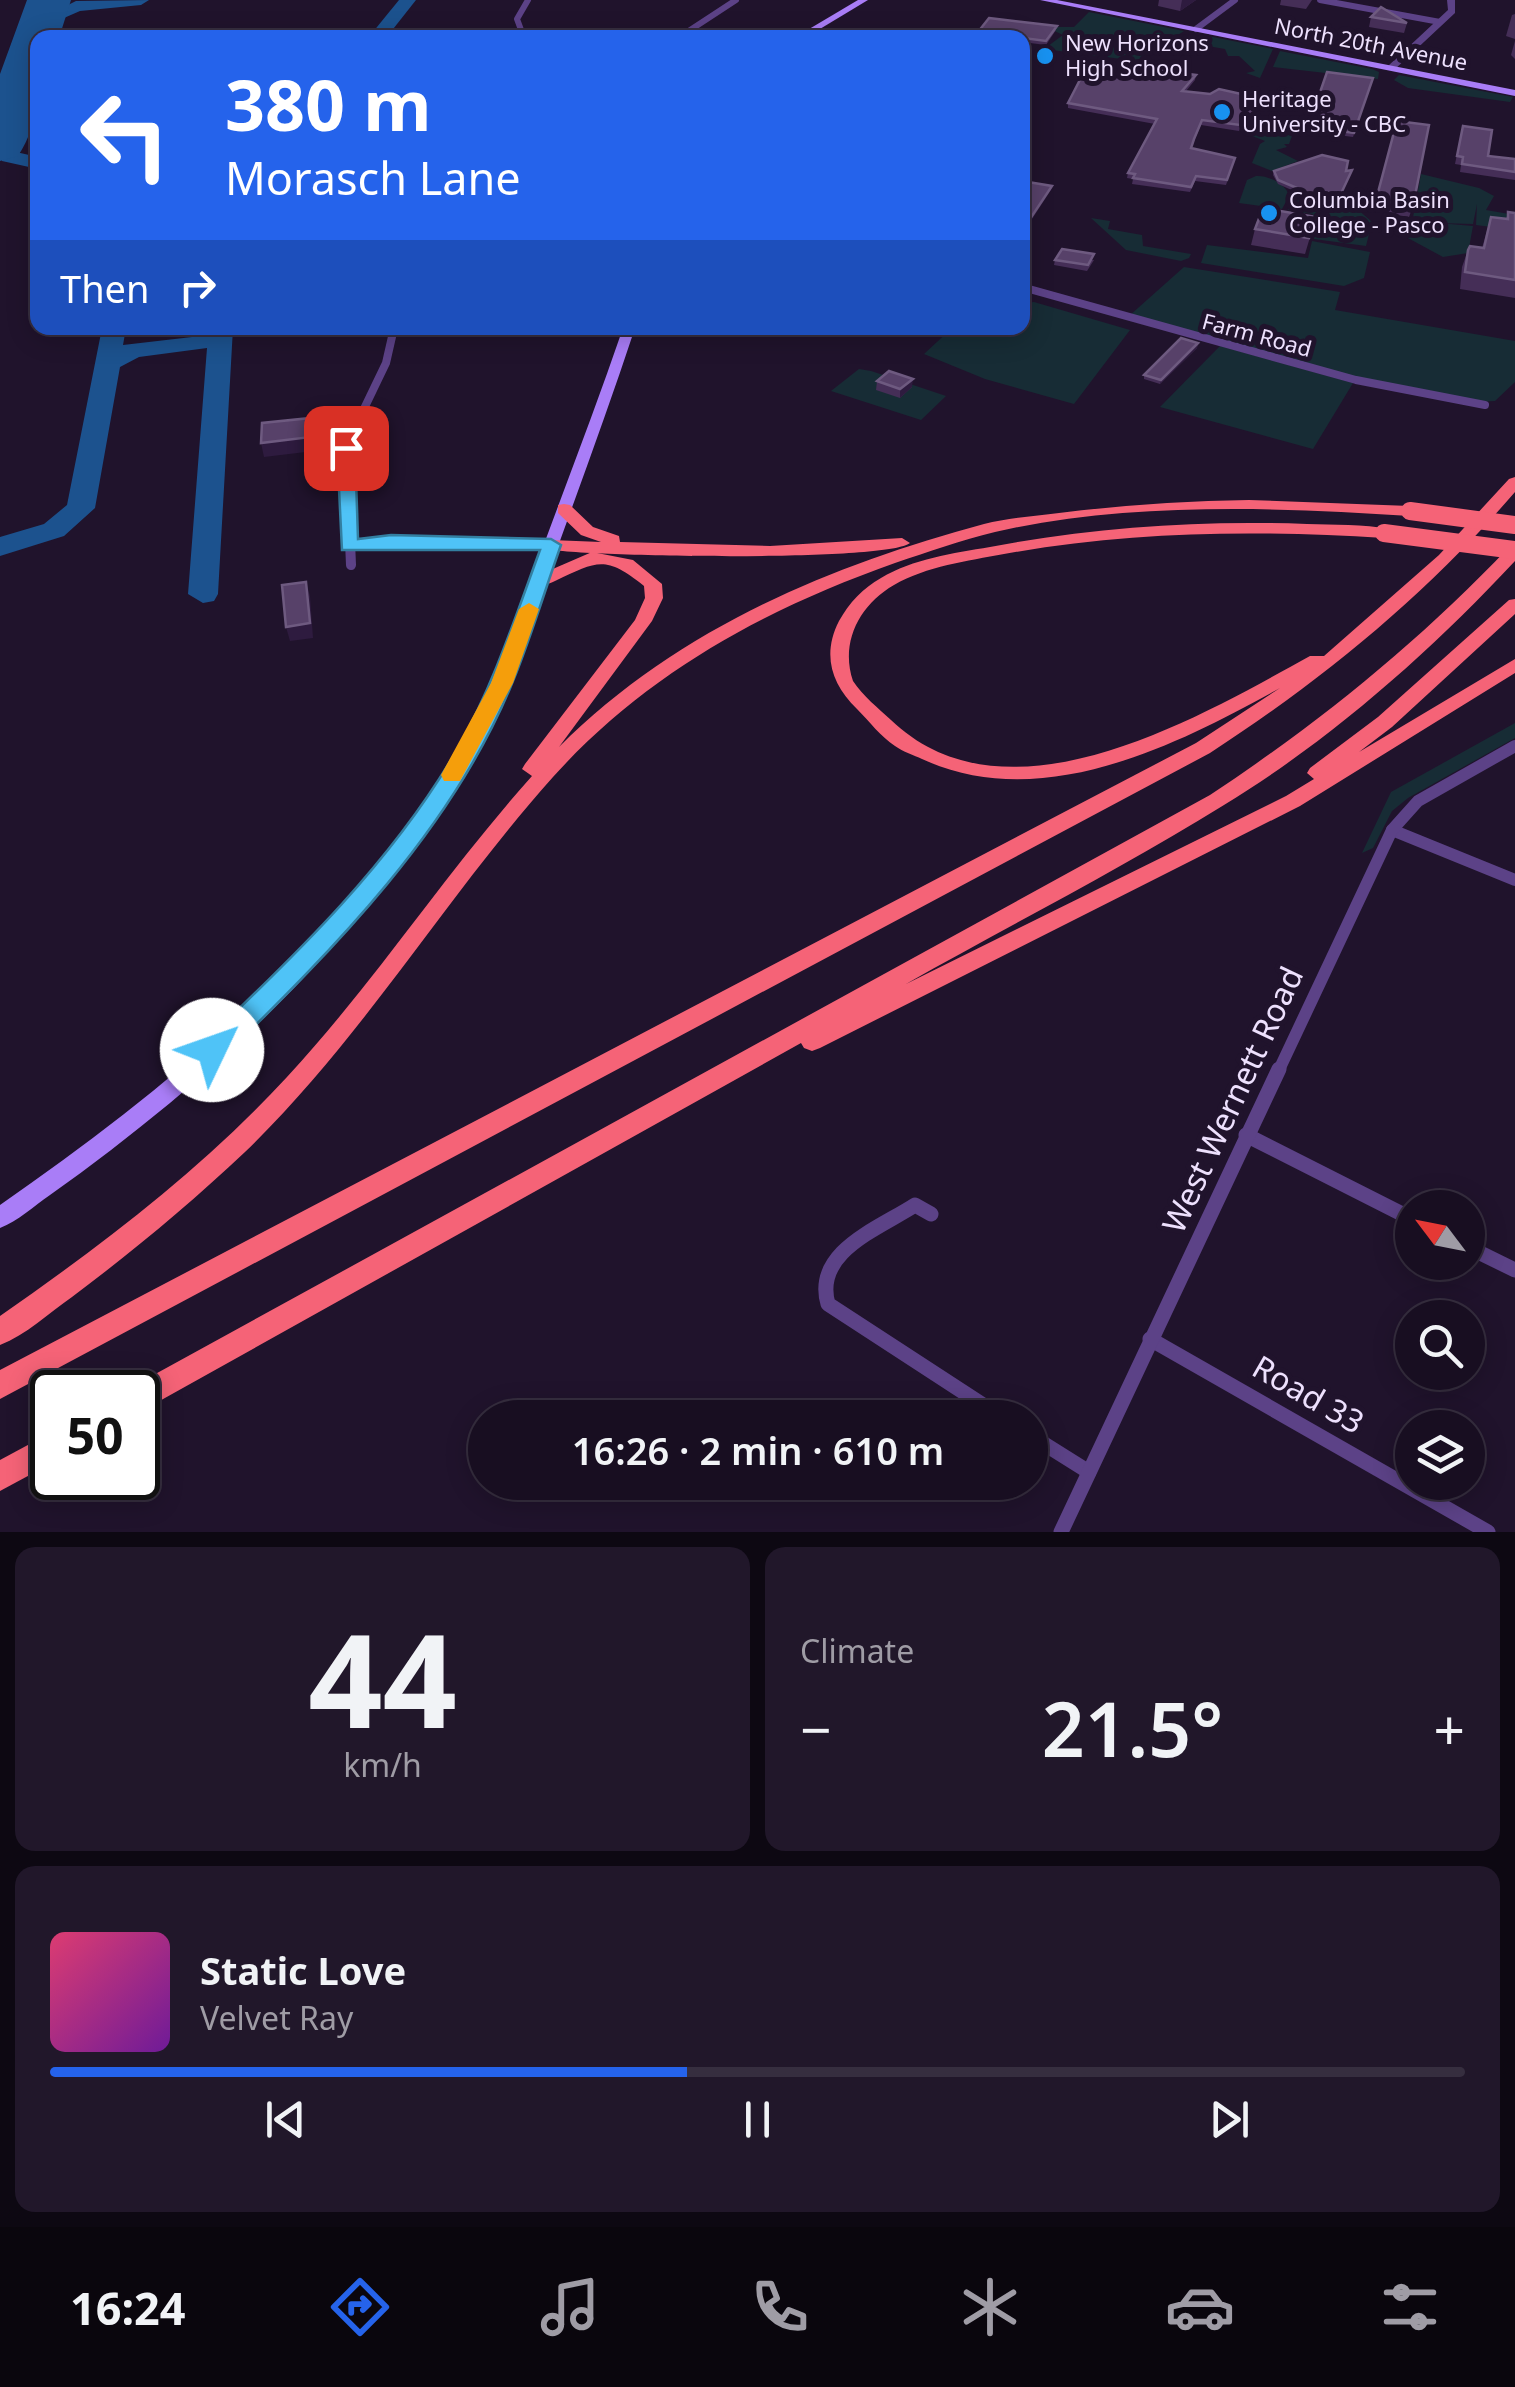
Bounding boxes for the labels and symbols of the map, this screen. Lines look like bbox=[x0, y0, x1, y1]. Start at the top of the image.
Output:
street label: North 20th Avenue bbox=[1272, 10, 1470, 76]
place label: New Horizons High School bbox=[1065, 27, 1209, 82]
marker: New Horizons High School bbox=[1034, 45, 1056, 67]
place label: Heritage University - CBC bbox=[1242, 83, 1406, 138]
marker: Heritage University - CBC bbox=[1211, 101, 1233, 123]
place label: Columbia Basin College - Pasco bbox=[1289, 184, 1450, 239]
marker: Columbia Basin College - Pasco bbox=[1258, 202, 1280, 224]
street label: Farm Road bbox=[1199, 305, 1315, 363]
pin bbox=[304, 406, 389, 491]
street label: West Wernett Road bbox=[1151, 959, 1312, 1239]
position arrow bbox=[160, 998, 264, 1102]
north arrow bbox=[1395, 1190, 1485, 1280]
street label: Road 33 bbox=[1245, 1345, 1372, 1443]
speed limit sign: 50 bbox=[30, 1370, 160, 1500]

